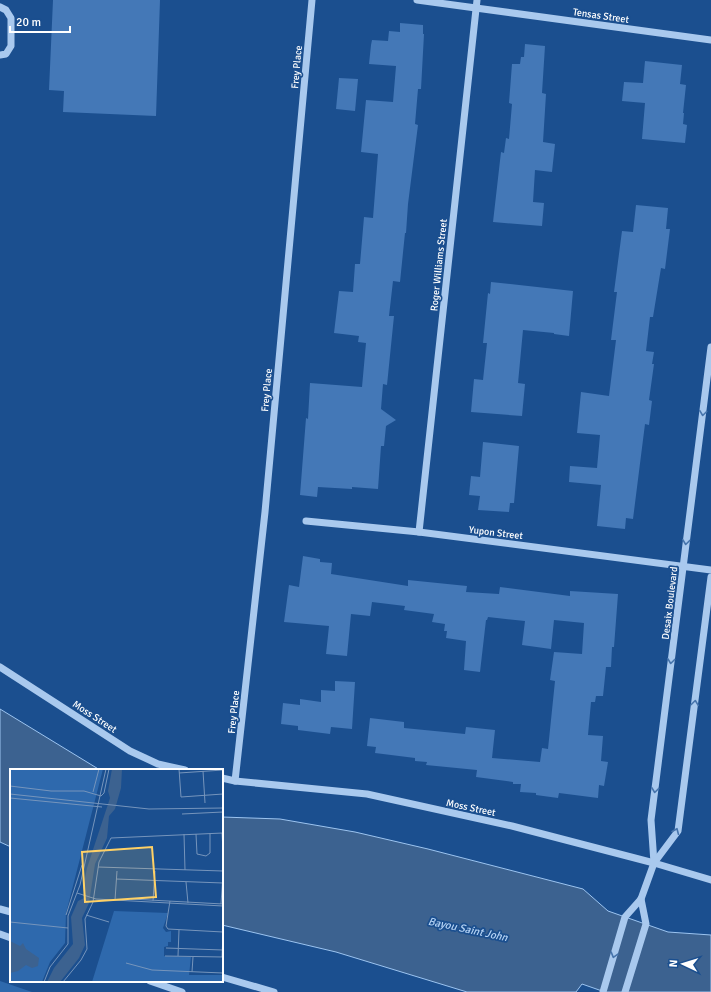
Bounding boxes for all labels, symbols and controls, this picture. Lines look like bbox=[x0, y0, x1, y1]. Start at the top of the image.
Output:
street label: Tensas Street bbox=[572, 6, 630, 26]
scale bar bbox=[10, 8, 70, 34]
text: 20 m bbox=[16, 15, 41, 30]
street label: Frey Place bbox=[289, 45, 305, 89]
street label: Roger Williams Street bbox=[428, 218, 450, 312]
street label: Frey Place bbox=[259, 368, 275, 412]
one-way arrow bbox=[699, 410, 708, 416]
street label: Yupon Street bbox=[468, 524, 524, 542]
one-way arrow bbox=[682, 539, 691, 545]
street label: Desaix Boulevard bbox=[660, 566, 680, 640]
one-way arrow bbox=[667, 658, 676, 664]
street label: Frey Place bbox=[226, 690, 242, 734]
street label: Moss Street bbox=[70, 698, 119, 736]
one-way arrow bbox=[690, 700, 699, 706]
inset map bbox=[10, 769, 223, 982]
one-way arrow bbox=[651, 787, 660, 793]
street label: Moss Street bbox=[445, 797, 497, 819]
one-way arrow bbox=[672, 828, 680, 835]
water label: Bayou Saint John bbox=[427, 915, 510, 944]
north arrow bbox=[663, 944, 703, 984]
one-way arrow bbox=[610, 951, 619, 958]
text: N bbox=[667, 959, 680, 968]

